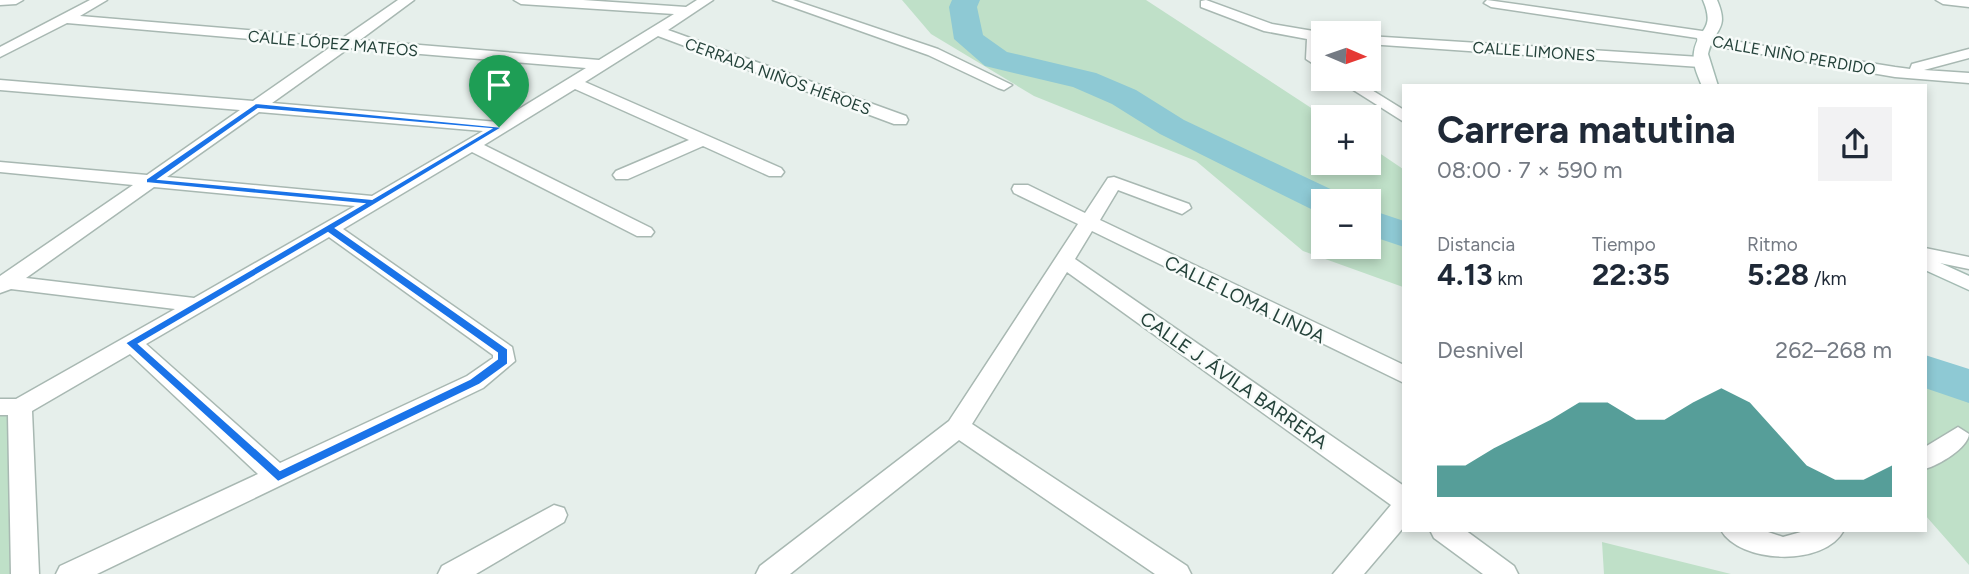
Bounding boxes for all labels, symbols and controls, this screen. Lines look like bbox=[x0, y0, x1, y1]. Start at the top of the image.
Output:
north arrow bbox=[1311, 21, 1381, 91]
map controls bbox=[1311, 21, 1381, 259]
street label: CALLE LÓPEZ MATEOS bbox=[247, 27, 419, 60]
street label: CALLE NIÑO PERDIDO bbox=[1711, 32, 1877, 79]
street label: CERRADA NIÑOS HÉROES bbox=[682, 34, 873, 119]
street label: CALLE LIMONES bbox=[1472, 38, 1596, 65]
pin bbox=[469, 55, 529, 127]
icon: arrive bbox=[480, 66, 518, 104]
button: + bbox=[1311, 105, 1381, 175]
text: Carrera matutina bbox=[1437, 107, 1736, 153]
button: share bbox=[1818, 107, 1892, 181]
text: 08:00 · 7 × 590 m bbox=[1437, 156, 1623, 184]
button: − bbox=[1311, 189, 1381, 259]
text: Distancia bbox=[1437, 233, 1515, 256]
text: Tiempo bbox=[1592, 233, 1656, 256]
text: Ritmo bbox=[1747, 233, 1798, 256]
street label: CALLE LOMA LINDA bbox=[1161, 251, 1329, 348]
text: 4.13 bbox=[1437, 256, 1493, 293]
text: 22:35 bbox=[1592, 256, 1670, 293]
text: 5:28 bbox=[1747, 256, 1809, 293]
text: km bbox=[1493, 267, 1523, 290]
text: /km bbox=[1809, 267, 1847, 290]
street label: CALLE J. ÁVILA BARRERA bbox=[1136, 307, 1332, 454]
text: Desnivel bbox=[1437, 336, 1524, 364]
text: 262–268 m bbox=[1775, 336, 1892, 364]

